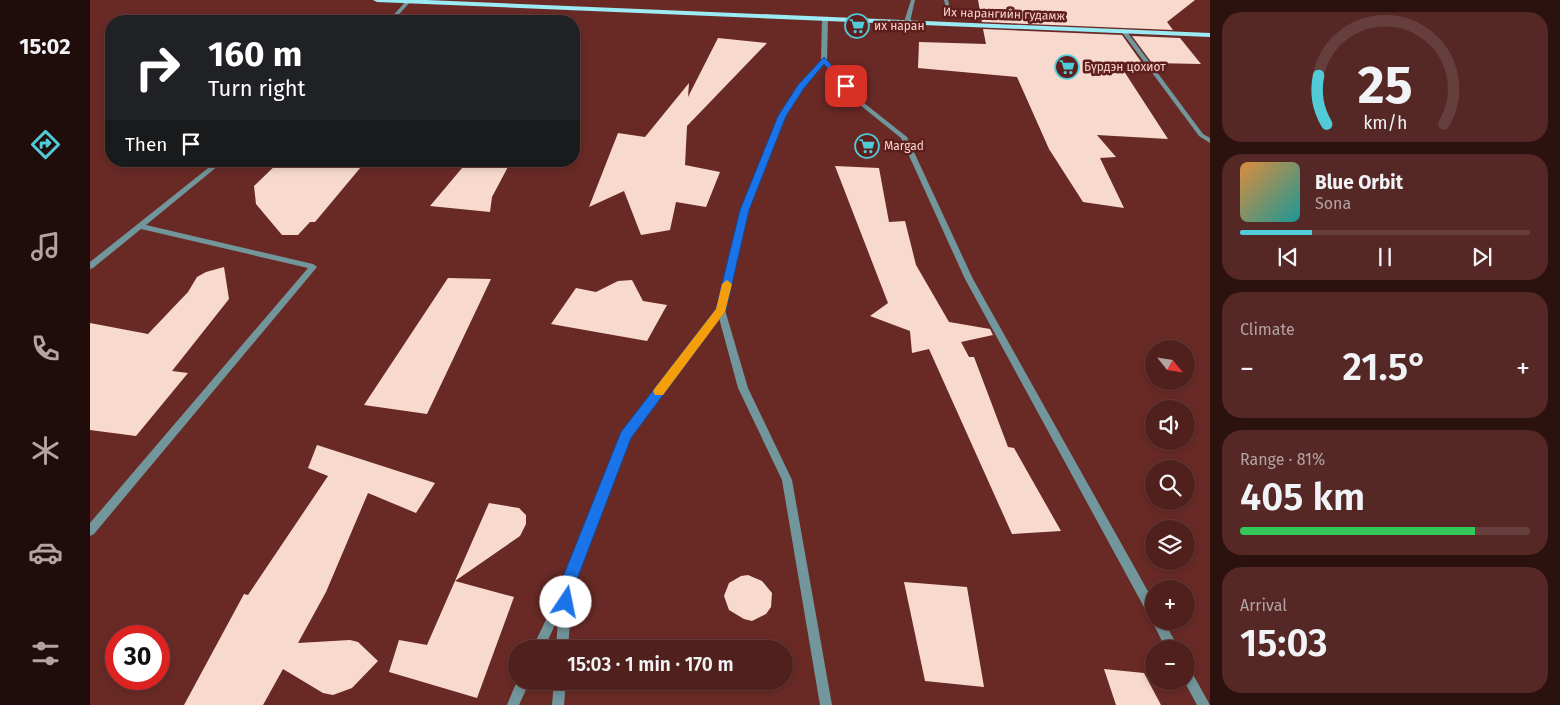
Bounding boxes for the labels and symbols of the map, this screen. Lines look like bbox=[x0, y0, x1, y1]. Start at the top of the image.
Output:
street label: Их нарангийн гудамж bbox=[943, 5, 1066, 23]
supermarket icon: их наран bbox=[844, 13, 870, 39]
place label: их наран bbox=[874, 19, 925, 33]
supermarket icon: Бүрдэн цохиот bbox=[1054, 54, 1080, 80]
place label: Бүрдэн цохиот bbox=[1084, 60, 1166, 74]
pin bbox=[825, 65, 867, 107]
supermarket icon: Margad bbox=[854, 133, 880, 159]
place label: Margad bbox=[884, 139, 924, 153]
north arrow bbox=[1145, 340, 1195, 390]
position arrow bbox=[539, 575, 591, 627]
speed limit sign: 30 bbox=[105, 625, 170, 690]

